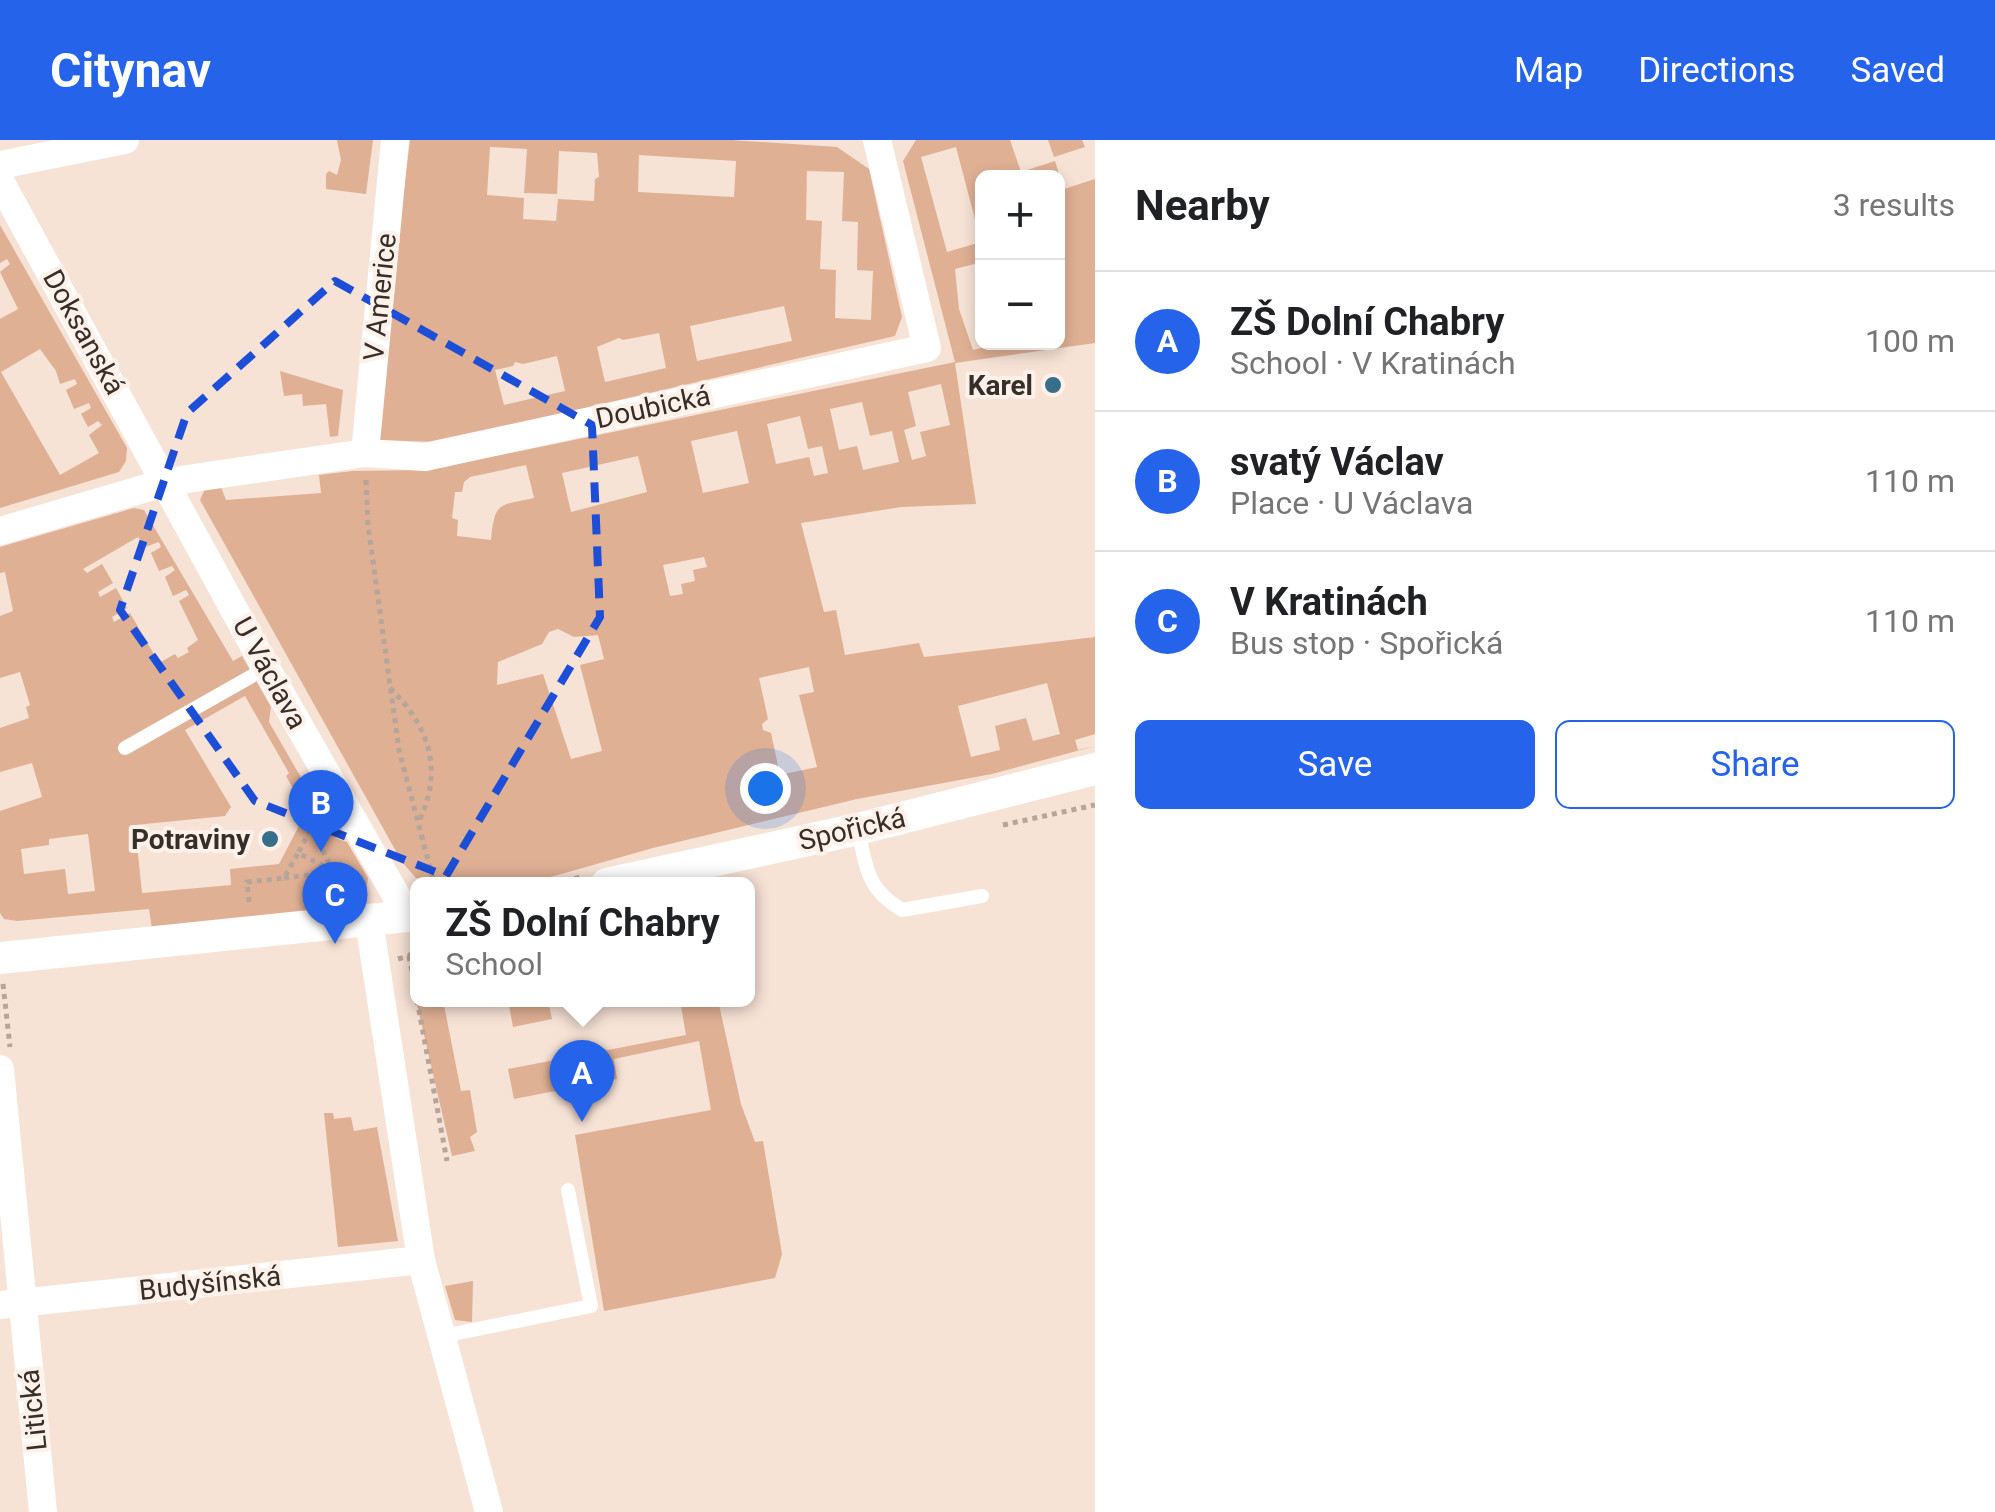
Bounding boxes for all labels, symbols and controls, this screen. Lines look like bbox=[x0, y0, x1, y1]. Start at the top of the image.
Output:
text: Citynav bbox=[50, 42, 211, 99]
text: Map bbox=[1514, 50, 1583, 91]
text: Directions bbox=[1638, 50, 1795, 91]
text: Saved bbox=[1850, 50, 1945, 91]
map controls bbox=[975, 170, 1065, 350]
button: + bbox=[975, 170, 1065, 260]
text: Nearby bbox=[1135, 181, 1270, 230]
text: 3 results bbox=[1833, 186, 1955, 224]
street label: V Americe bbox=[357, 232, 403, 362]
button: − bbox=[975, 260, 1065, 350]
street label: Doksanská bbox=[36, 264, 132, 400]
text: ZŠ Dolní Chabry bbox=[1230, 300, 1504, 344]
text: A bbox=[1157, 322, 1178, 360]
text: 100 m bbox=[1865, 322, 1955, 360]
text: School · V Kratinách bbox=[1230, 344, 1516, 382]
place label: Karel bbox=[968, 369, 1033, 402]
marker: Karel bbox=[1042, 374, 1064, 396]
street label: Doubická bbox=[593, 379, 713, 435]
text: svatý Václav bbox=[1230, 440, 1444, 484]
text: B bbox=[1157, 462, 1178, 500]
text: 110 m bbox=[1865, 462, 1955, 500]
text: Place · U Václava bbox=[1230, 484, 1473, 522]
text: V Kratinách bbox=[1230, 580, 1428, 624]
text: C bbox=[1157, 602, 1178, 640]
text: 110 m bbox=[1865, 602, 1955, 640]
street label: U Václava bbox=[226, 611, 314, 735]
text: Bus stop · Spořická bbox=[1230, 624, 1503, 662]
button: Save bbox=[1135, 720, 1535, 809]
button: Share bbox=[1555, 720, 1955, 809]
your location bbox=[740, 763, 791, 814]
pin: B bbox=[288, 770, 354, 852]
street label: Spořická bbox=[795, 801, 909, 857]
place label: Potraviny bbox=[131, 823, 251, 856]
marker: Potraviny bbox=[259, 828, 281, 850]
pin: C bbox=[302, 862, 368, 944]
popup bbox=[410, 877, 755, 1007]
text: ZŠ Dolní Chabry bbox=[445, 901, 720, 945]
text: School bbox=[445, 945, 543, 983]
pin: A bbox=[550, 1040, 614, 1122]
street label: Budyšínská bbox=[137, 1259, 283, 1307]
street label: Litická bbox=[12, 1368, 54, 1452]

